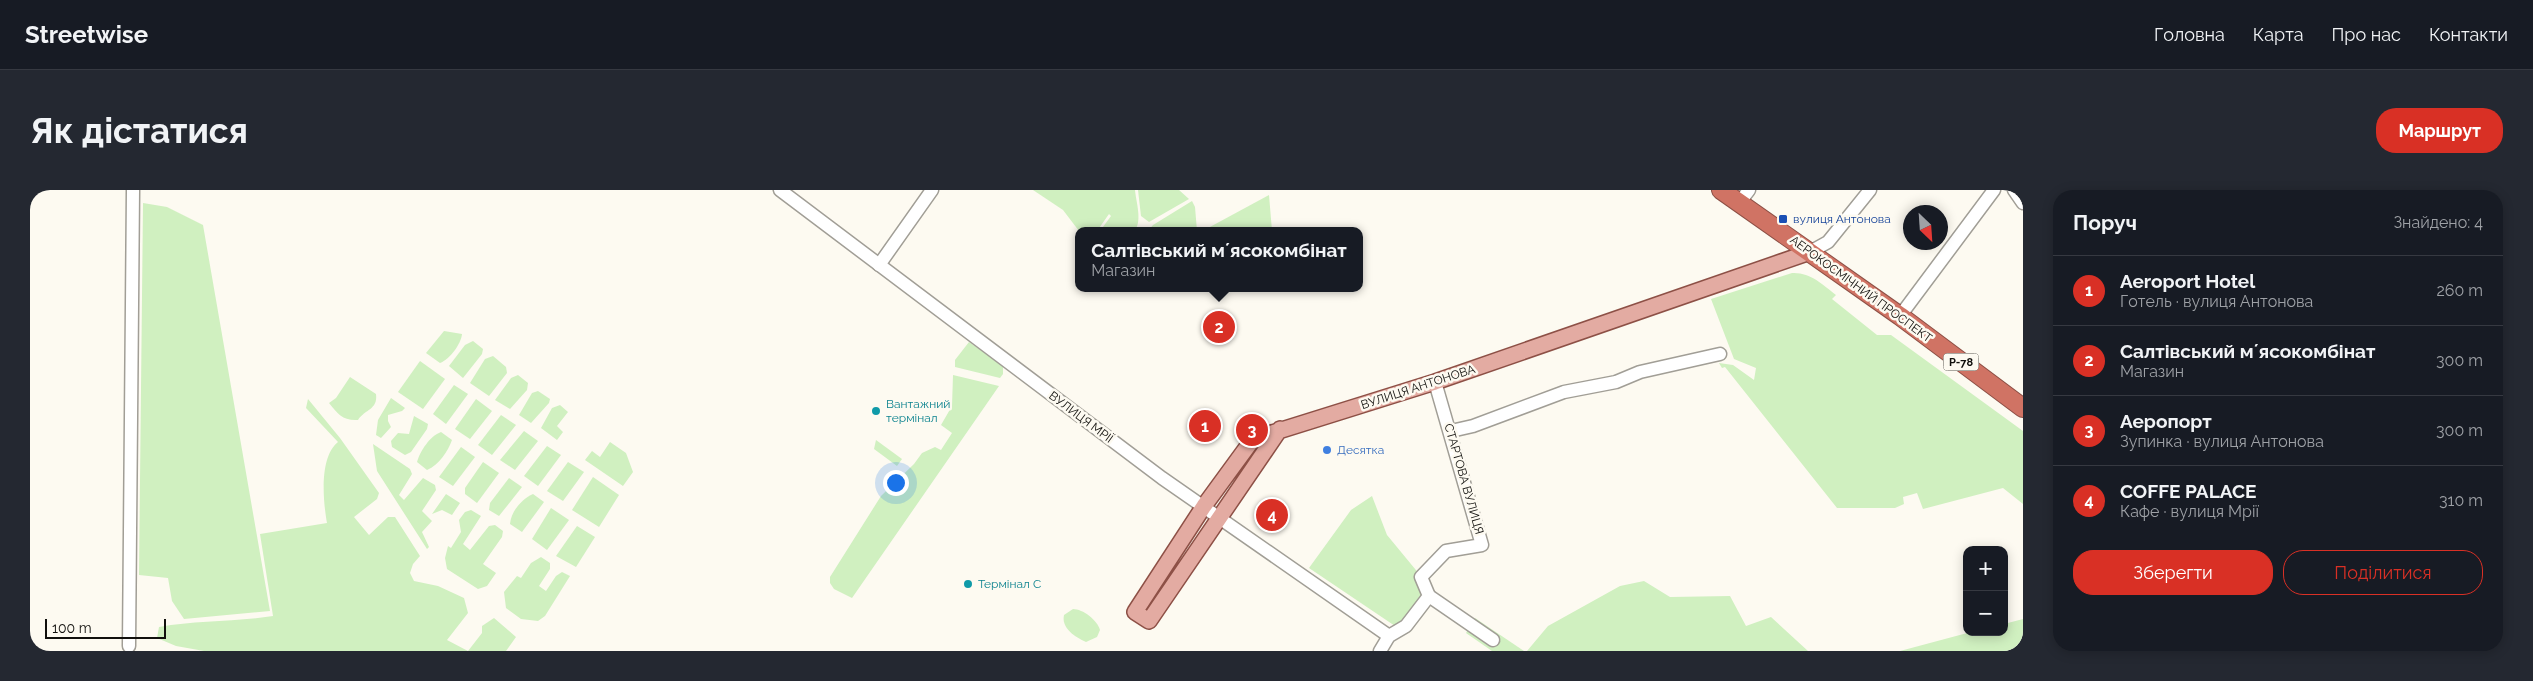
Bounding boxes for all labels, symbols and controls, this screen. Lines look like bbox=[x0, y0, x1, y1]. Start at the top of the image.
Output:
text: Streetwise bbox=[25, 20, 148, 49]
text: Головна bbox=[2154, 24, 2225, 45]
text: Карта bbox=[2253, 24, 2304, 45]
text: Про нас bbox=[2332, 24, 2401, 45]
text: Контакти bbox=[2429, 24, 2508, 45]
button: Маршрут bbox=[2376, 108, 2503, 153]
text: Як дістатися bbox=[30, 110, 248, 151]
north arrow bbox=[1903, 205, 1948, 250]
text: Поруч bbox=[2073, 210, 2137, 235]
place label: вулиця Антонова bbox=[1793, 212, 1891, 226]
marker: вулиця Антонова bbox=[1777, 213, 1789, 225]
text: Знайдено: 4 bbox=[2393, 213, 2483, 232]
popup bbox=[1075, 227, 1363, 292]
street label: АЕРОКОСМІЧНИЙ ПРОСПЕКТ bbox=[1787, 233, 1935, 346]
text: Салтівський мʼясокомбінат bbox=[1091, 239, 1347, 261]
text: Магазин bbox=[1091, 261, 1155, 280]
text: Aeroport Hotel bbox=[2120, 270, 2255, 292]
text: 1 bbox=[2085, 281, 2093, 300]
text: 260 m bbox=[2436, 281, 2483, 300]
text: Готель · вулиця Антонова bbox=[2120, 292, 2313, 311]
pin: 2 bbox=[1203, 308, 1235, 346]
text: Салтівський мʼясокомбінат bbox=[2120, 340, 2375, 362]
text: 2 bbox=[2084, 351, 2094, 370]
text: 300 m bbox=[2436, 351, 2483, 370]
road number: Р-78 bbox=[1944, 353, 1978, 370]
street label: ВУЛИЦЯ АНТОНОВА bbox=[1359, 362, 1477, 412]
text: Магазин bbox=[2120, 362, 2184, 381]
street label: ВУЛИЦЯ МРІЇ bbox=[1046, 388, 1116, 446]
place label: Вантажний термінал bbox=[886, 397, 950, 425]
marker: Вантажний термінал bbox=[870, 405, 882, 417]
pin: 1 bbox=[1189, 407, 1221, 445]
text: Аеропорт bbox=[2120, 410, 2212, 432]
pin: 3 bbox=[1236, 411, 1268, 449]
text: 3 bbox=[2085, 421, 2093, 440]
text: 300 m bbox=[2436, 421, 2483, 440]
street label: СТАРТОВА ВУЛИЦЯ bbox=[1441, 422, 1487, 536]
text: Зупинка · вулиця Антонова bbox=[2120, 432, 2324, 451]
place label: Десятка bbox=[1337, 443, 1384, 457]
marker: Десятка bbox=[1321, 444, 1333, 456]
your location bbox=[883, 470, 909, 496]
text: COFFE PALACE bbox=[2120, 480, 2256, 502]
text: 4 bbox=[2084, 491, 2094, 510]
text: 310 m bbox=[2439, 491, 2483, 510]
pin: 4 bbox=[1256, 496, 1288, 534]
text: Кафе · вулиця Мрії bbox=[2120, 502, 2259, 521]
map controls bbox=[1963, 546, 2008, 636]
button: + bbox=[1963, 546, 2008, 591]
button: Зберегти bbox=[2073, 550, 2273, 595]
button: Поділитися bbox=[2283, 550, 2483, 595]
place label: Термінал C bbox=[978, 577, 1041, 591]
marker: Термінал C bbox=[962, 578, 974, 590]
button: − bbox=[1963, 591, 2008, 636]
scale bar bbox=[45, 616, 166, 639]
text: 100 m bbox=[52, 620, 92, 636]

